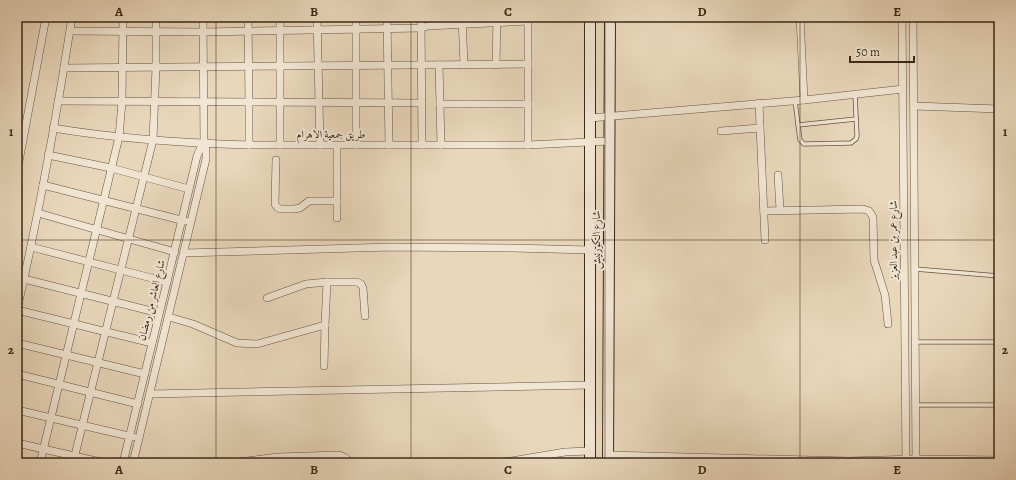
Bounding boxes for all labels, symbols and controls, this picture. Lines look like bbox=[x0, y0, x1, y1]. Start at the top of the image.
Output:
text: A bbox=[114, 3, 124, 20]
text: B bbox=[310, 3, 318, 20]
text: C bbox=[504, 3, 512, 20]
text: D bbox=[697, 3, 707, 20]
text: E bbox=[893, 3, 901, 20]
scale bar bbox=[850, 38, 914, 64]
text: 50 m bbox=[856, 44, 880, 60]
text: 1 bbox=[9, 123, 14, 140]
text: 1 bbox=[1003, 123, 1008, 140]
street label: طريق جمعية الاهرام bbox=[297, 127, 365, 144]
street label: شارع عمر بن عبد العزيز bbox=[886, 201, 903, 280]
street label: شارع الكورنيش bbox=[589, 211, 606, 269]
street label: شارع العاشر من رمضان bbox=[134, 258, 171, 343]
text: 2 bbox=[8, 341, 15, 358]
text: 2 bbox=[1002, 341, 1009, 358]
text: A bbox=[114, 461, 124, 478]
text: B bbox=[310, 461, 318, 478]
text: C bbox=[504, 461, 512, 478]
text: D bbox=[697, 461, 707, 478]
text: E bbox=[893, 461, 901, 478]

